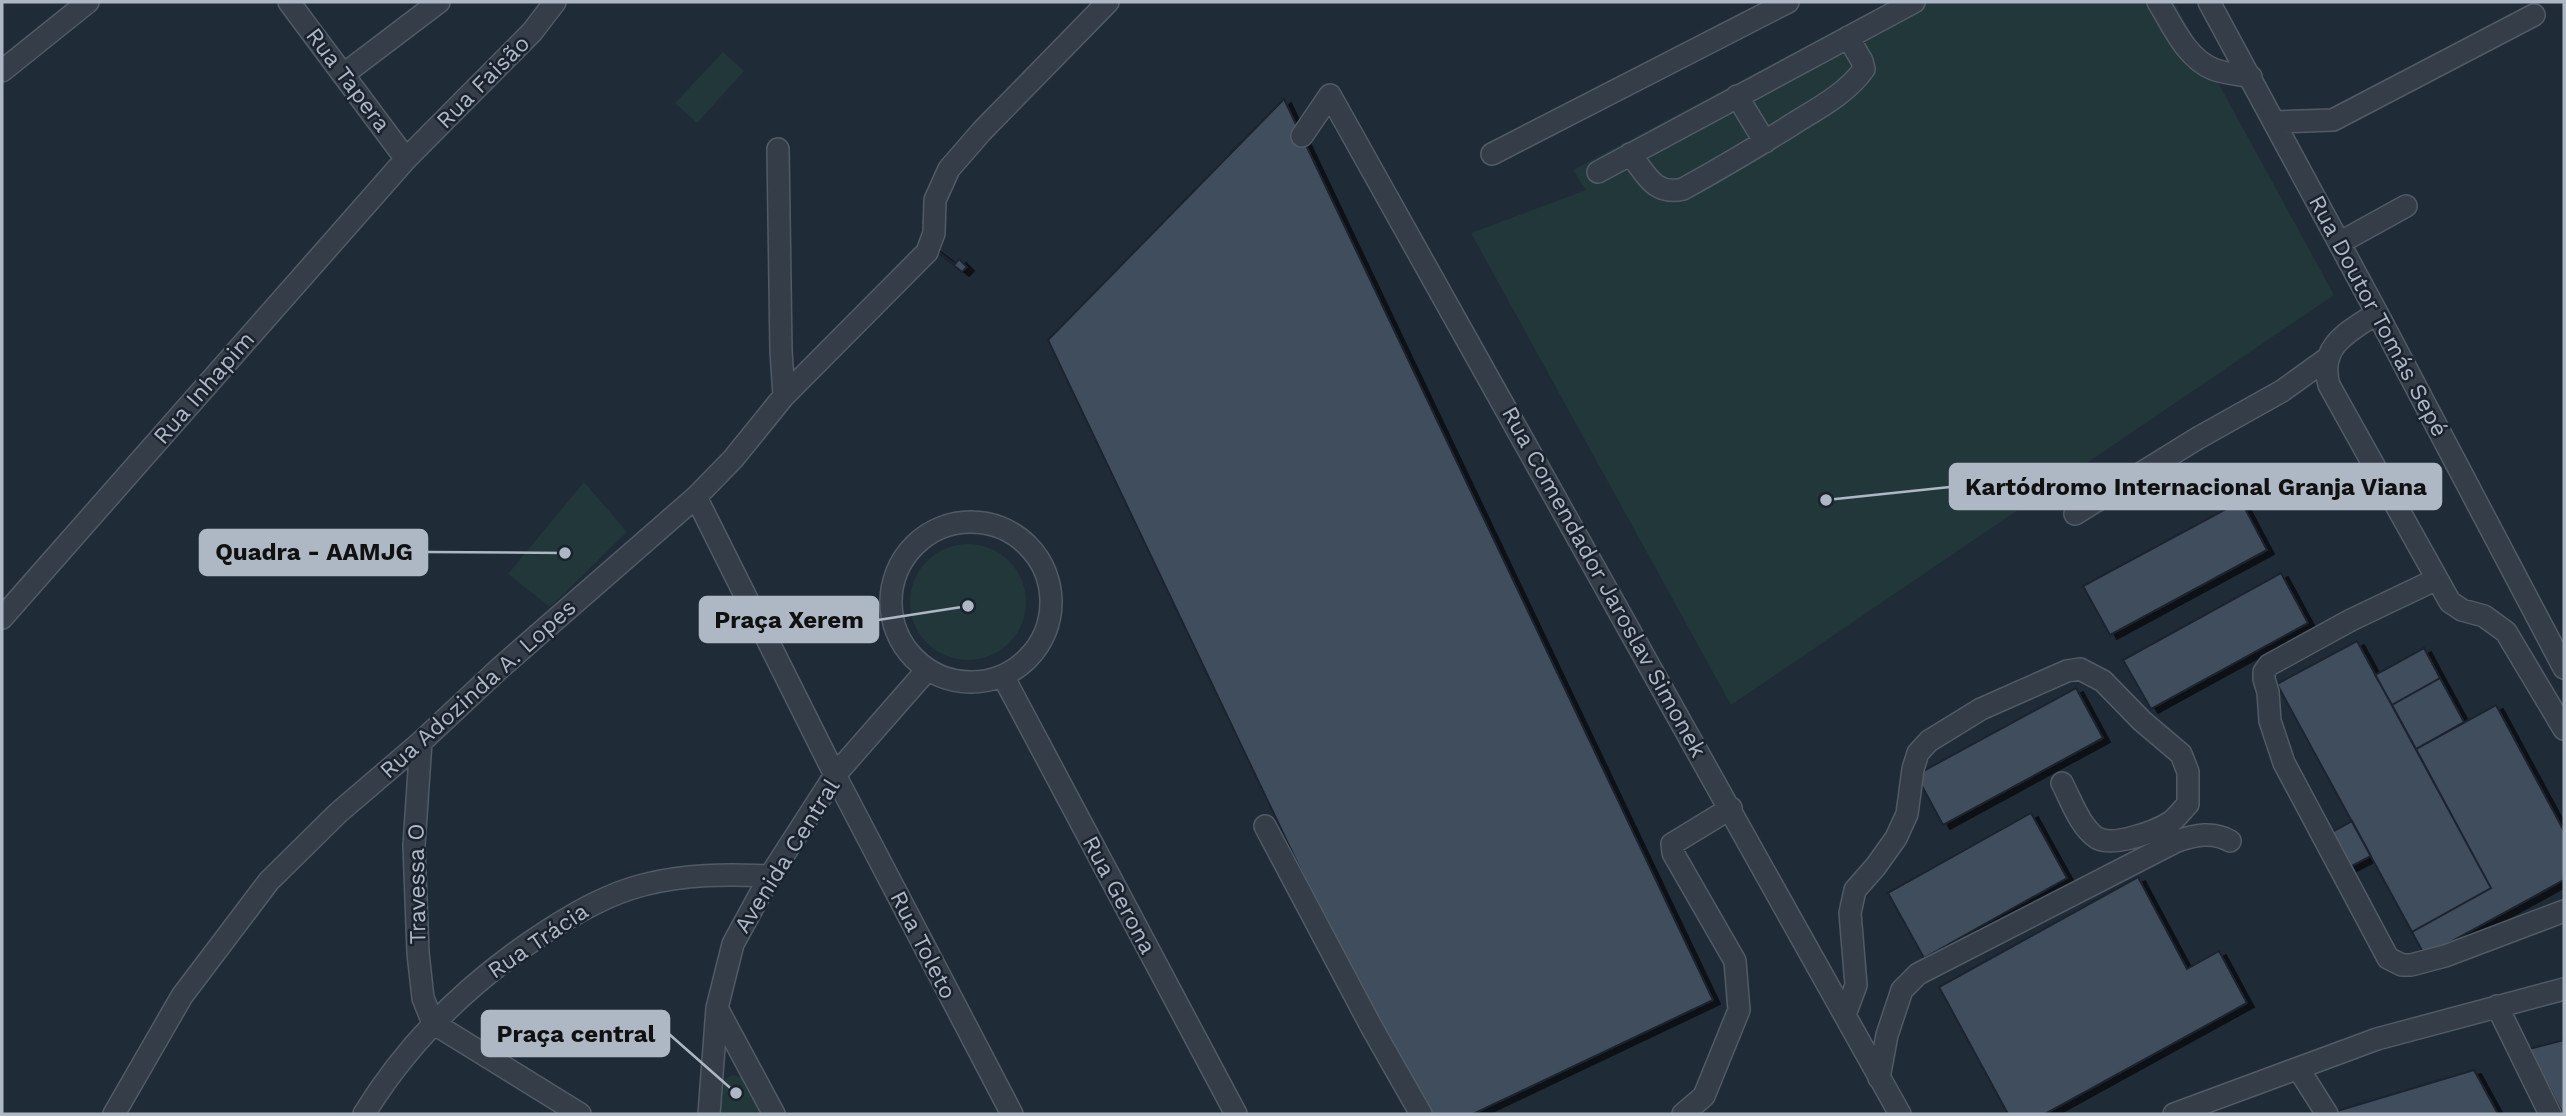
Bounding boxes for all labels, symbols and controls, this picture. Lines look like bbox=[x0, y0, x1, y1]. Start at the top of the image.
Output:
street label: Rua Tapera bbox=[300, 23, 396, 137]
street label: Rua Faisão bbox=[431, 30, 535, 134]
street label: Rua Doutor Tomás Sepé bbox=[2303, 191, 2453, 441]
street label: Rua Inhapim bbox=[148, 326, 260, 450]
street label: Rua Comendador Jaroslav Simonek bbox=[1496, 402, 1712, 762]
callout: Kartódromo Internacional Granja Viana bbox=[1950, 464, 2441, 509]
text: Kartódromo Internacional Granja Viana bbox=[1965, 473, 2427, 501]
callout: Quadra - AAMJG bbox=[200, 530, 427, 575]
text: Quadra - AAMJG bbox=[215, 538, 413, 566]
street label: Rua Adozinda A. Lopes bbox=[374, 594, 582, 784]
callout: Praça Xerem bbox=[700, 597, 878, 642]
text: Praça Xerem bbox=[714, 606, 864, 634]
street label: Avenida Central bbox=[729, 774, 845, 938]
street label: Travessa O bbox=[402, 823, 432, 945]
street label: Rua Gerona bbox=[1077, 831, 1161, 959]
street label: Rua Toleto bbox=[884, 887, 962, 1003]
street label: Rua Trácia bbox=[483, 898, 593, 984]
callout: Praça central bbox=[482, 1011, 669, 1056]
text: Praça central bbox=[497, 1020, 656, 1048]

